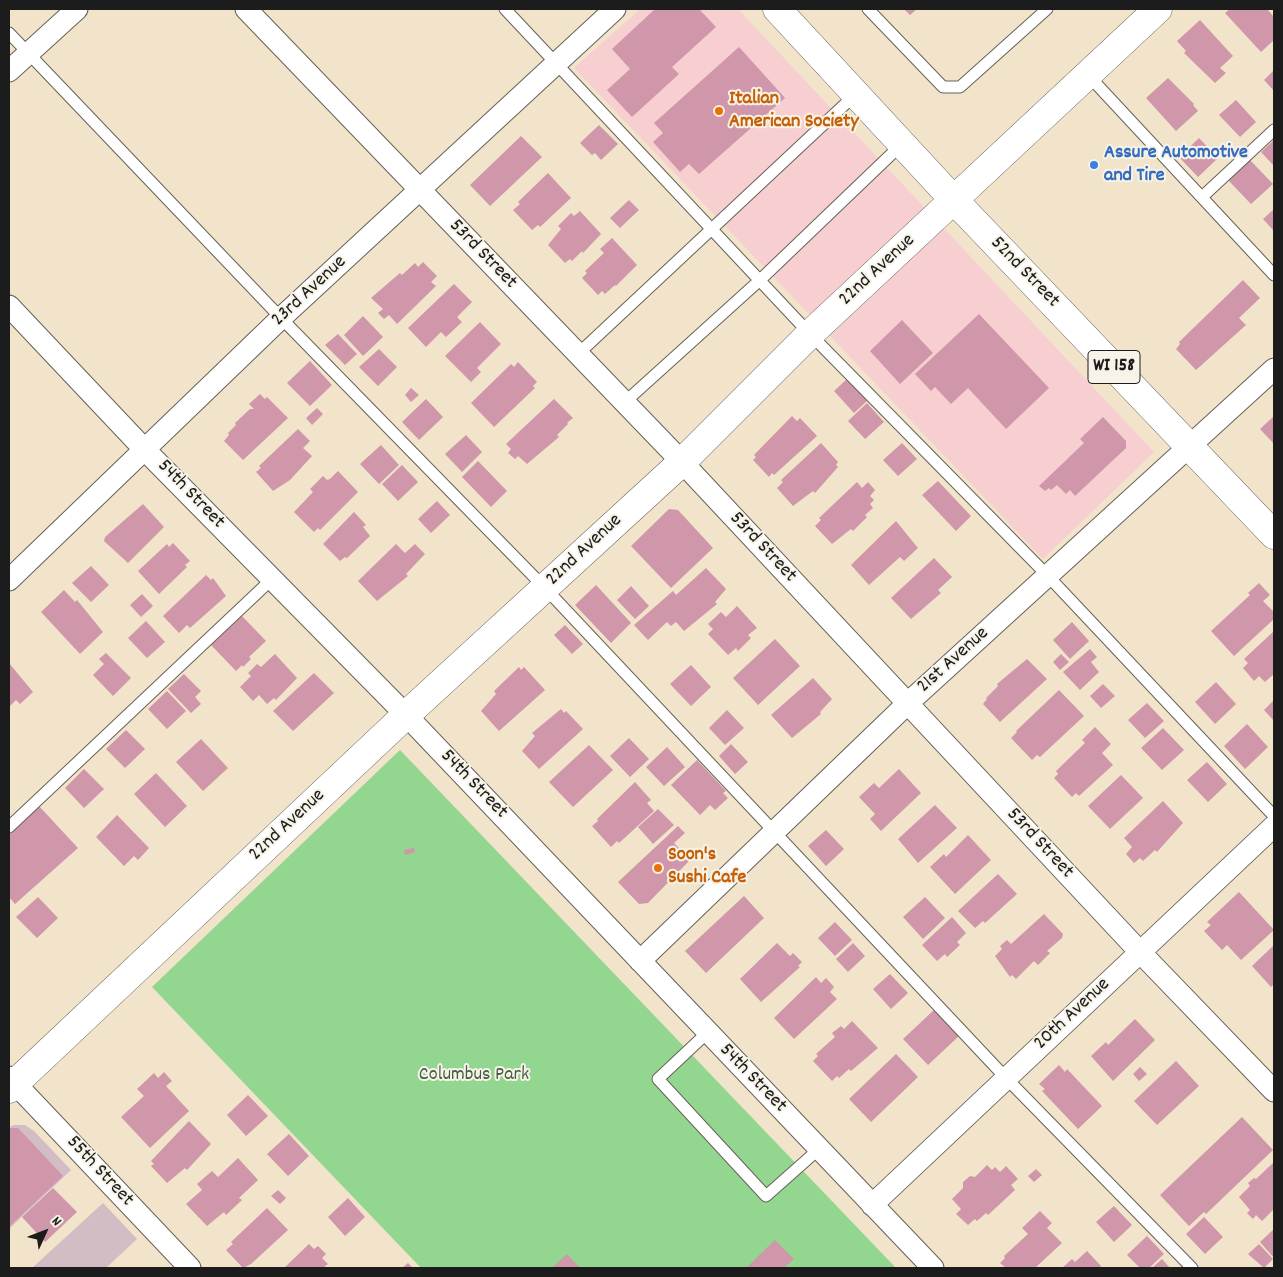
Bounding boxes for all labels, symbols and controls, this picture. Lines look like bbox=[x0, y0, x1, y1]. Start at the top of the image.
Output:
place label: Italian American Society bbox=[729, 88, 858, 135]
marker: Italian American Society bbox=[713, 105, 725, 117]
place label: Assure Automotive and Tire bbox=[1104, 142, 1248, 189]
marker: Assure Automotive and Tire bbox=[1088, 159, 1100, 171]
street label: 53rd Street bbox=[443, 215, 521, 295]
street label: 22nd Avenue bbox=[835, 230, 921, 312]
street label: 52nd Street bbox=[984, 232, 1064, 314]
street label: 23rd Avenue bbox=[268, 251, 352, 333]
road number: WI 158 bbox=[1088, 351, 1140, 384]
street label: 54th Street bbox=[151, 455, 229, 535]
street label: 53rd Street bbox=[723, 508, 801, 588]
street label: 22nd Avenue bbox=[542, 510, 628, 592]
street label: 21st Avenue bbox=[913, 623, 995, 699]
street label: 54th Street bbox=[434, 745, 512, 825]
street label: 22nd Avenue bbox=[245, 785, 331, 867]
street label: 53rd Street bbox=[1000, 804, 1078, 884]
place label: Soon's Sushi Cafe bbox=[668, 844, 746, 891]
marker: Soon's Sushi Cafe bbox=[652, 862, 664, 874]
street label: 20th Avenue bbox=[1030, 974, 1116, 1056]
street label: 54th Street bbox=[713, 1039, 791, 1119]
park label: Columbus Park bbox=[419, 1064, 529, 1088]
street label: 55th Street bbox=[60, 1132, 138, 1212]
north arrow bbox=[20, 1207, 70, 1257]
text: N bbox=[46, 1212, 66, 1231]

